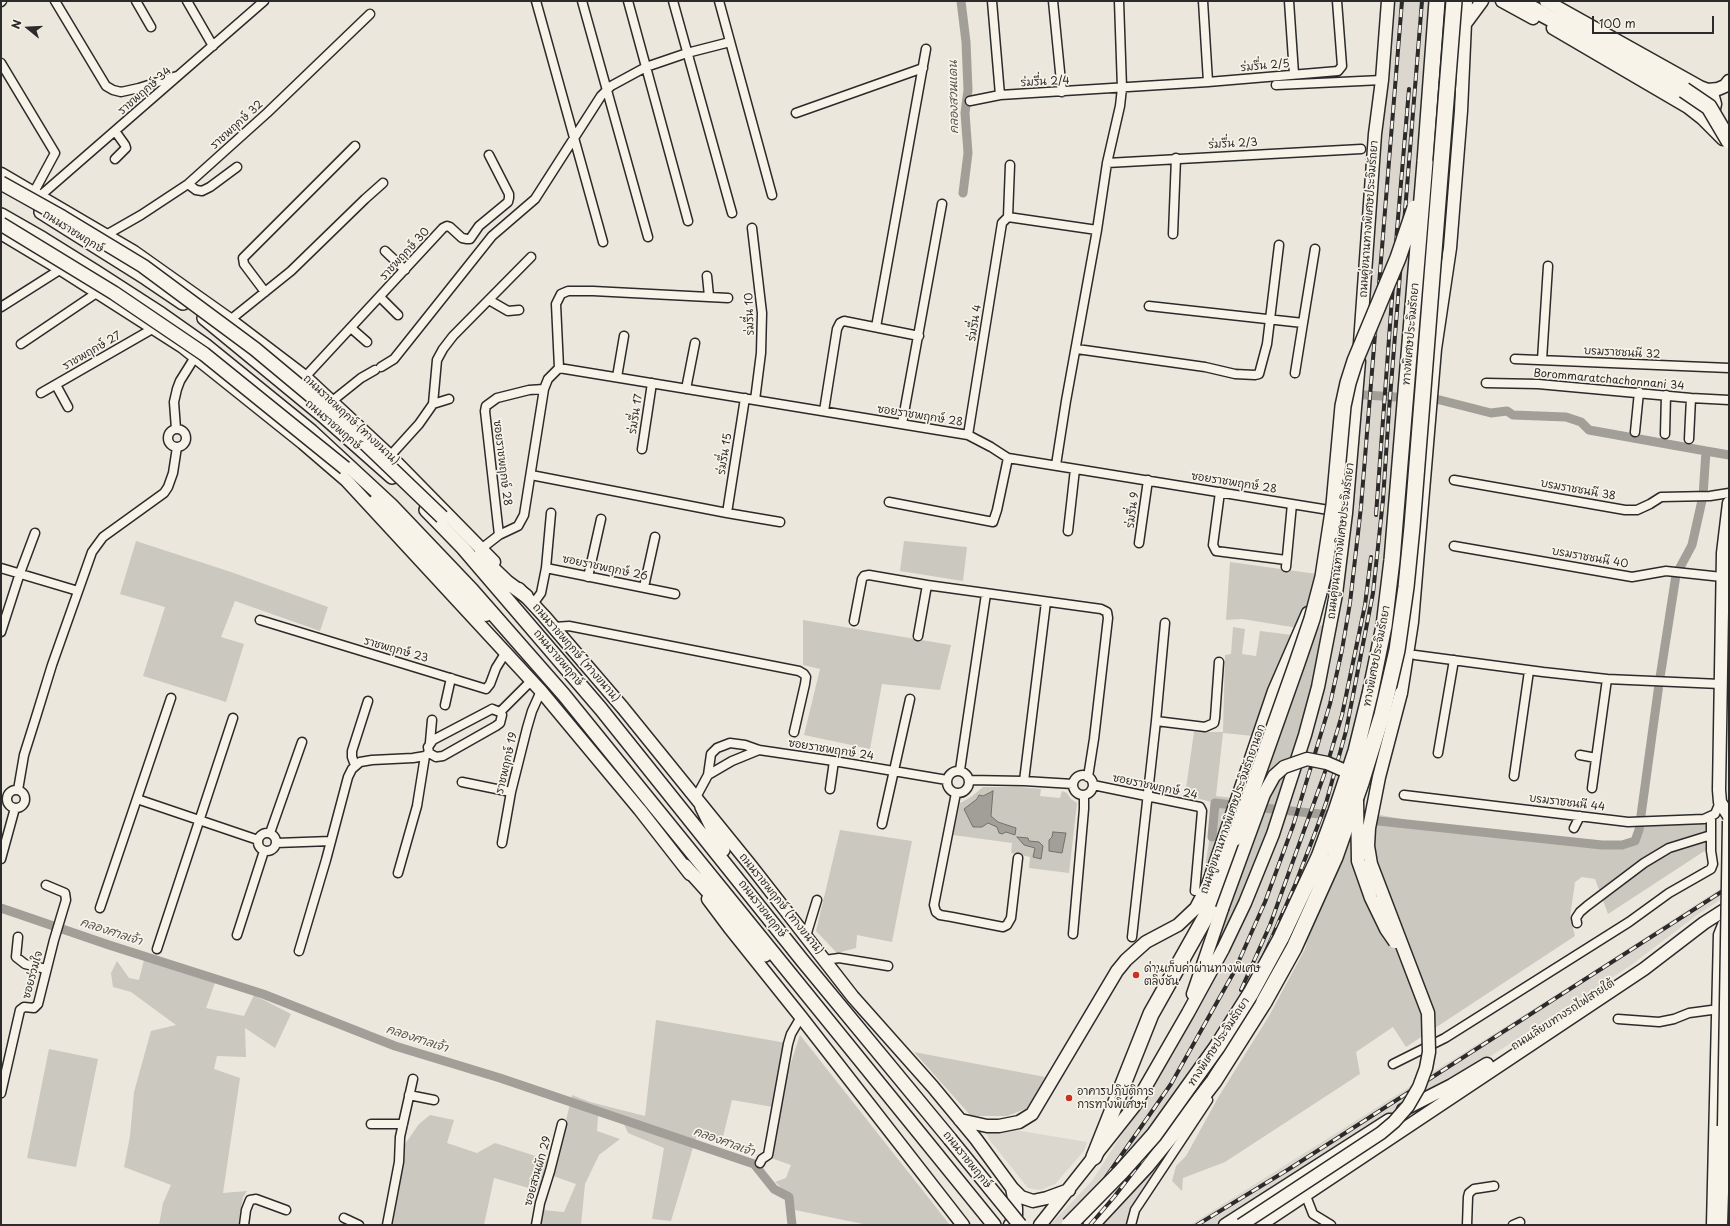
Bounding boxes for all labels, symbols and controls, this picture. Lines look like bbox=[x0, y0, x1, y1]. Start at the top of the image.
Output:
north arrow bbox=[8, 8, 48, 48]
scale bar bbox=[1594, 8, 1716, 34]
text: 100 m bbox=[1599, 14, 1636, 32]
text: N bbox=[7, 17, 26, 31]
street label: ร่มรื่น 2/5 bbox=[1240, 57, 1290, 75]
water label: คลองสวนแดน bbox=[946, 60, 962, 134]
street label: ราชพฤกษ์ 34 bbox=[116, 64, 174, 118]
street label: ร่มรื่น 2/4 bbox=[1020, 74, 1070, 90]
street label: ราชพฤกษ์ 32 bbox=[208, 98, 266, 152]
street label: ร่มรื่น 2/3 bbox=[1208, 136, 1258, 152]
street label: ถนนคู่ขนานทางพิเศษประจิมรัถยา bbox=[1357, 140, 1381, 298]
street label: ถนนราชพฤกษ์ bbox=[40, 208, 106, 256]
street label: ราชพฤกษ์ 30 bbox=[377, 225, 433, 283]
street label: ทางพิเศษประจิมรัถยา bbox=[1400, 282, 1422, 386]
street label: ร่มรื่น 10 bbox=[743, 292, 757, 336]
street label: ร่มรื่น 4 bbox=[966, 304, 984, 342]
street label: ราชพฤกษ์ 27 bbox=[60, 329, 124, 373]
street label: บรมราชชนนี 32 bbox=[1583, 344, 1661, 362]
street label: Borommaratchachonnani 34 bbox=[1533, 367, 1685, 393]
street label: ถนนราชพฤกษ์ (ทางขนาน) bbox=[300, 372, 402, 468]
street label: ร่มรื่น 17 bbox=[626, 393, 646, 435]
street label: ถนนราชพฤกษ์ bbox=[302, 397, 364, 453]
street label: ซอยราชพฤกษ์ 28 bbox=[876, 403, 964, 429]
street label: ซอยราชพฤกษ์ 28 bbox=[490, 419, 514, 507]
street label: ร่มรื่น 15 bbox=[715, 432, 735, 476]
street label: ถนนคู่ขนานทางพิเศษประจิมรัถยา bbox=[1325, 462, 1357, 620]
street label: ซอยราชพฤกษ์ 28 bbox=[1190, 470, 1278, 496]
street label: บรมราชชนนี 38 bbox=[1539, 477, 1617, 503]
street label: ร่มรื่น 9 bbox=[1124, 491, 1142, 529]
street label: บรมราชชนนี 40 bbox=[1551, 545, 1629, 571]
street label: ซอยราชพฤกษ์ 26 bbox=[561, 552, 649, 584]
street label: ถนนราชพฤกษ์ (ทางขนาน) bbox=[530, 601, 622, 705]
street label: ทางพิเศษประจิมรัถยา bbox=[1361, 604, 1393, 708]
street label: ถนนราชพฤกษ์ bbox=[531, 627, 585, 689]
street label: ราชพฤกษ์ 23 bbox=[362, 635, 430, 665]
street label: ถนนคู่ขนานทางพิเศษประจิมรัถยานอก bbox=[1198, 722, 1268, 896]
street label: ราชพฤกษ์ 19 bbox=[493, 731, 521, 795]
street label: ซอยราชพฤกษ์ 24 bbox=[787, 737, 875, 763]
street label: ซอยราชพฤกษ์ 24 bbox=[1111, 772, 1199, 802]
street label: บรมราชชนนี 44 bbox=[1528, 792, 1606, 814]
street label: ถนนราชพฤกษ์ (ทางขนาน) bbox=[736, 851, 826, 957]
street label: ถนนราชพฤกษ์ bbox=[735, 878, 789, 940]
water label: คลองศาลเจ้า bbox=[78, 915, 144, 949]
street label: ซอยร่วมใจ bbox=[20, 950, 46, 1000]
place label: ด่านเก็บค่าผ่านทางพิเศษ ตลิ่งชัน bbox=[1144, 962, 1261, 988]
marker: ด่านเก็บค่าผ่านทางพิเศษ ตลิ่งชัน bbox=[1131, 970, 1141, 980]
street label: ถนนเลียบทางรถไฟสายใต้ bbox=[1509, 977, 1617, 1053]
street label: ทางพิเศษประจิมรัถยา bbox=[1185, 995, 1253, 1089]
water label: คลองศาลเจ้า bbox=[384, 1022, 450, 1056]
place label: อาคารปฏิบัติการ การทางพิเศษฯ bbox=[1077, 1085, 1154, 1111]
marker: อาคารปฏิบัติการ การทางพิเศษฯ bbox=[1064, 1093, 1074, 1103]
water label: คลองศาลเจ้า bbox=[691, 1124, 757, 1160]
street label: ถนนราชพฤกษ์ bbox=[940, 1129, 994, 1191]
street label: ซอยสวนผัก 29 bbox=[522, 1135, 554, 1207]

